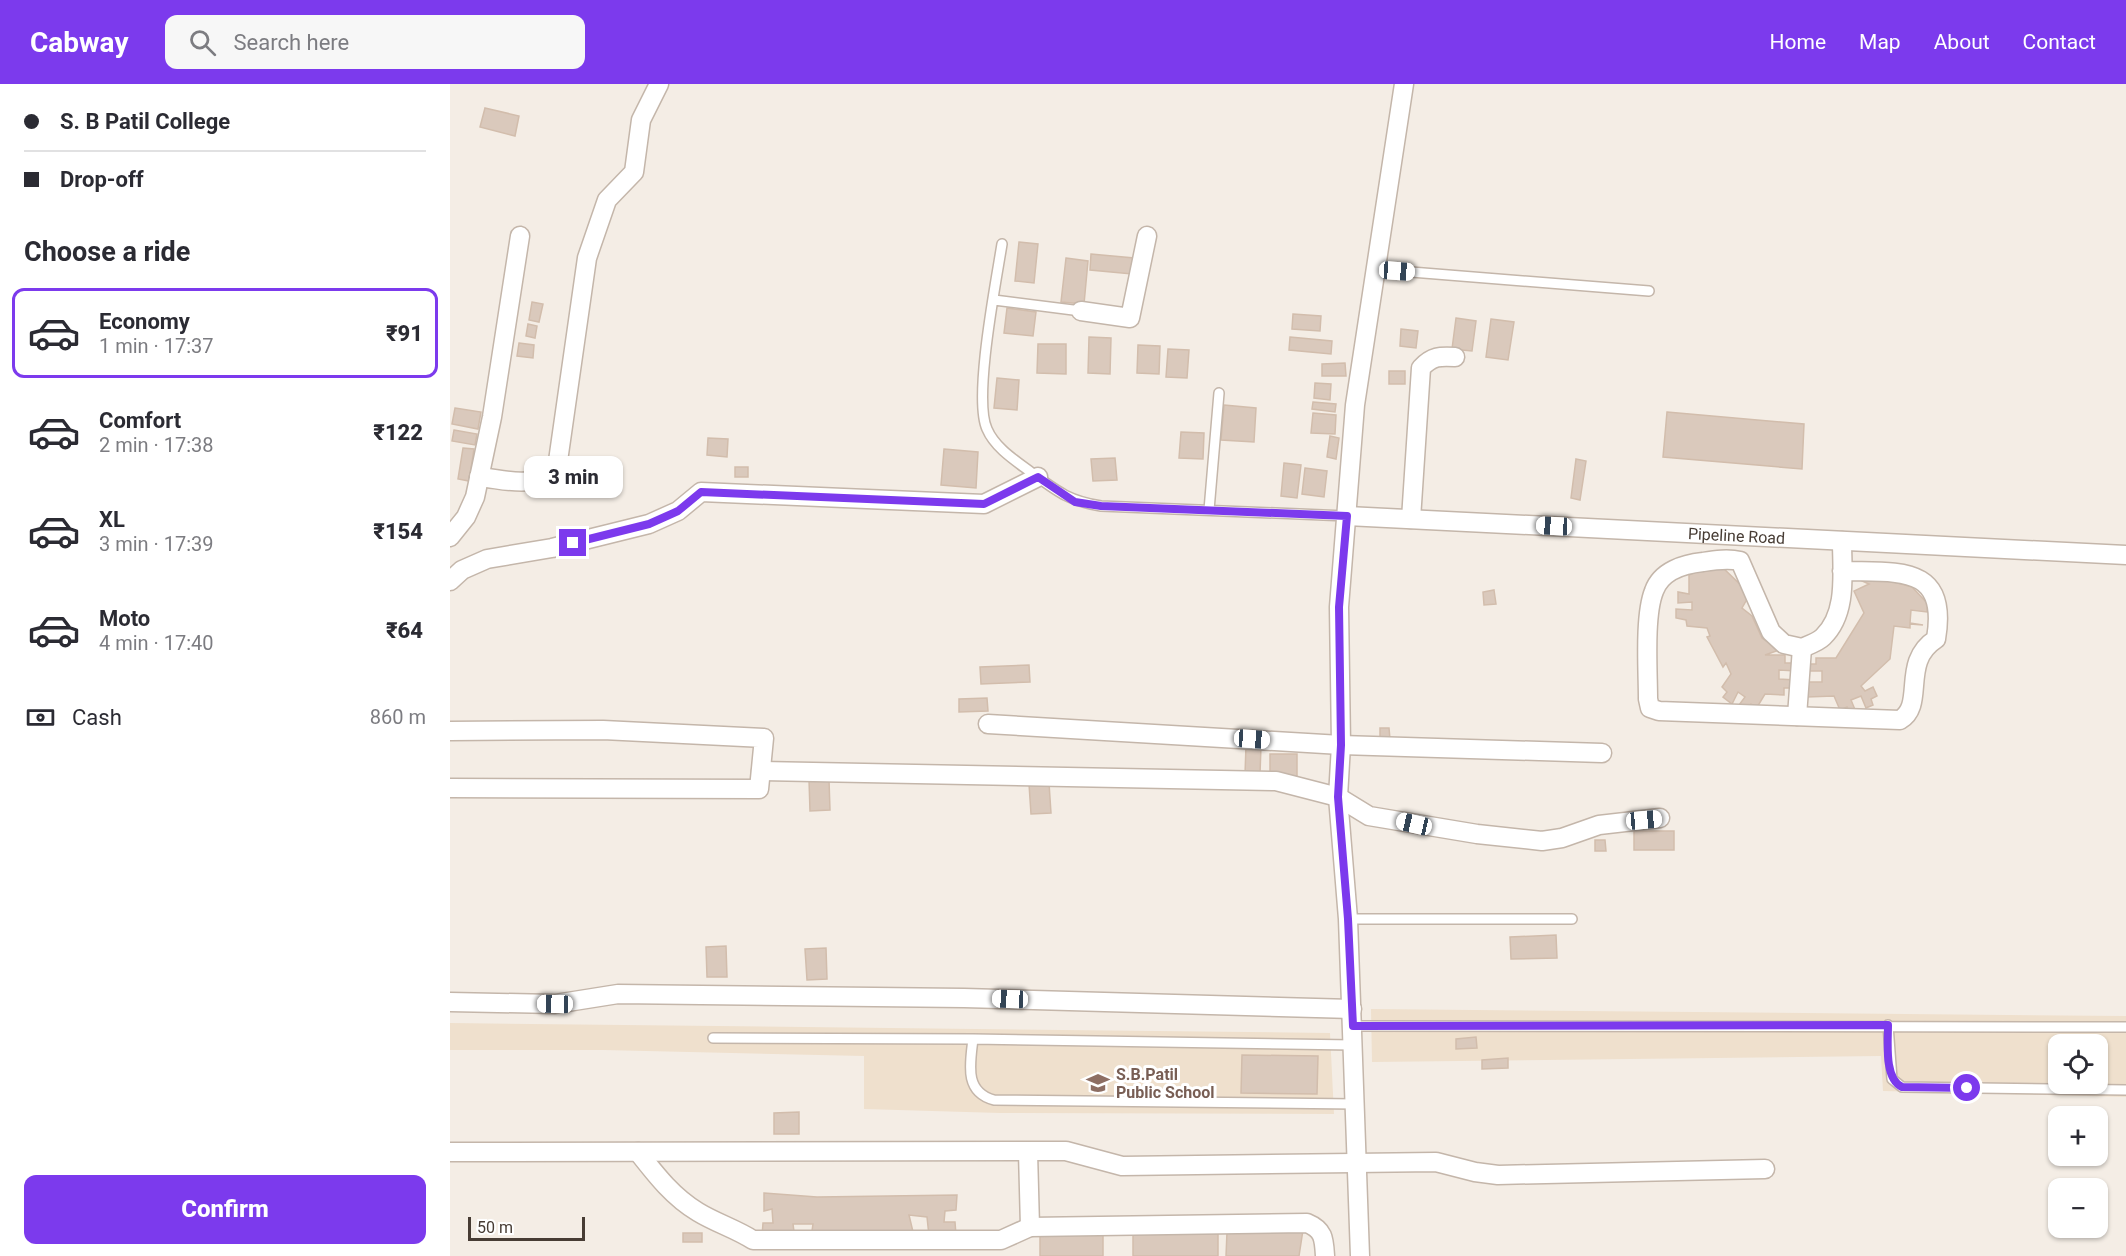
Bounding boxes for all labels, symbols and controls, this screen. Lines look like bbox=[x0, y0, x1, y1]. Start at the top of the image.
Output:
search box bbox=[165, 15, 585, 69]
text: Cabway bbox=[30, 26, 129, 59]
icon: search bbox=[186, 26, 219, 59]
text: Search here bbox=[234, 30, 349, 55]
text: Home bbox=[1770, 30, 1826, 54]
text: Map bbox=[1859, 30, 1901, 54]
text: About bbox=[1934, 30, 1990, 54]
text: Contact bbox=[2023, 30, 2096, 54]
text: S. B Patil College bbox=[60, 109, 230, 134]
text: Drop-off bbox=[60, 167, 144, 192]
text: Choose a ride bbox=[24, 236, 190, 268]
car bbox=[1378, 261, 1416, 281]
icon: car bbox=[27, 306, 81, 360]
text: Economy bbox=[99, 309, 190, 334]
text: ₹91 bbox=[386, 321, 423, 346]
text: 1 min · 17:37 bbox=[99, 334, 214, 358]
icon: car bbox=[27, 405, 81, 459]
text: Comfort bbox=[99, 408, 181, 433]
text: ₹122 bbox=[373, 420, 423, 445]
text: 2 min · 17:38 bbox=[99, 433, 214, 457]
callout: 3 min bbox=[524, 456, 622, 498]
text: 3 min bbox=[548, 465, 599, 489]
icon: car bbox=[27, 504, 81, 558]
text: XL bbox=[99, 507, 125, 532]
car bbox=[1536, 516, 1572, 536]
text: ₹154 bbox=[373, 519, 423, 544]
street label: Pipeline Road bbox=[1687, 524, 1786, 547]
route end bbox=[559, 529, 586, 556]
text: 3 min · 17:39 bbox=[99, 532, 214, 556]
icon: car bbox=[27, 603, 81, 657]
text: Moto bbox=[99, 606, 150, 631]
text: ₹64 bbox=[386, 618, 423, 643]
text: 4 min · 17:40 bbox=[99, 631, 214, 655]
icon: cash bbox=[24, 701, 57, 734]
text: Cash bbox=[72, 705, 122, 730]
text: 860 m bbox=[370, 705, 426, 729]
car bbox=[1233, 729, 1271, 749]
car bbox=[1625, 809, 1663, 831]
car bbox=[1394, 811, 1434, 837]
car bbox=[992, 989, 1028, 1009]
car bbox=[537, 995, 573, 1013]
map controls bbox=[2048, 1034, 2108, 1238]
button: locate bbox=[2048, 1034, 2108, 1094]
place label: S.B.Patil Public School bbox=[1116, 1065, 1215, 1102]
school or university icon: S.B.Patil Public School bbox=[1085, 1070, 1111, 1096]
route start bbox=[1953, 1074, 1980, 1101]
button: + bbox=[2048, 1106, 2108, 1166]
button: Confirm bbox=[24, 1175, 426, 1244]
button: − bbox=[2048, 1178, 2108, 1238]
scale bar bbox=[468, 1214, 585, 1242]
text: 50 m bbox=[477, 1218, 513, 1237]

